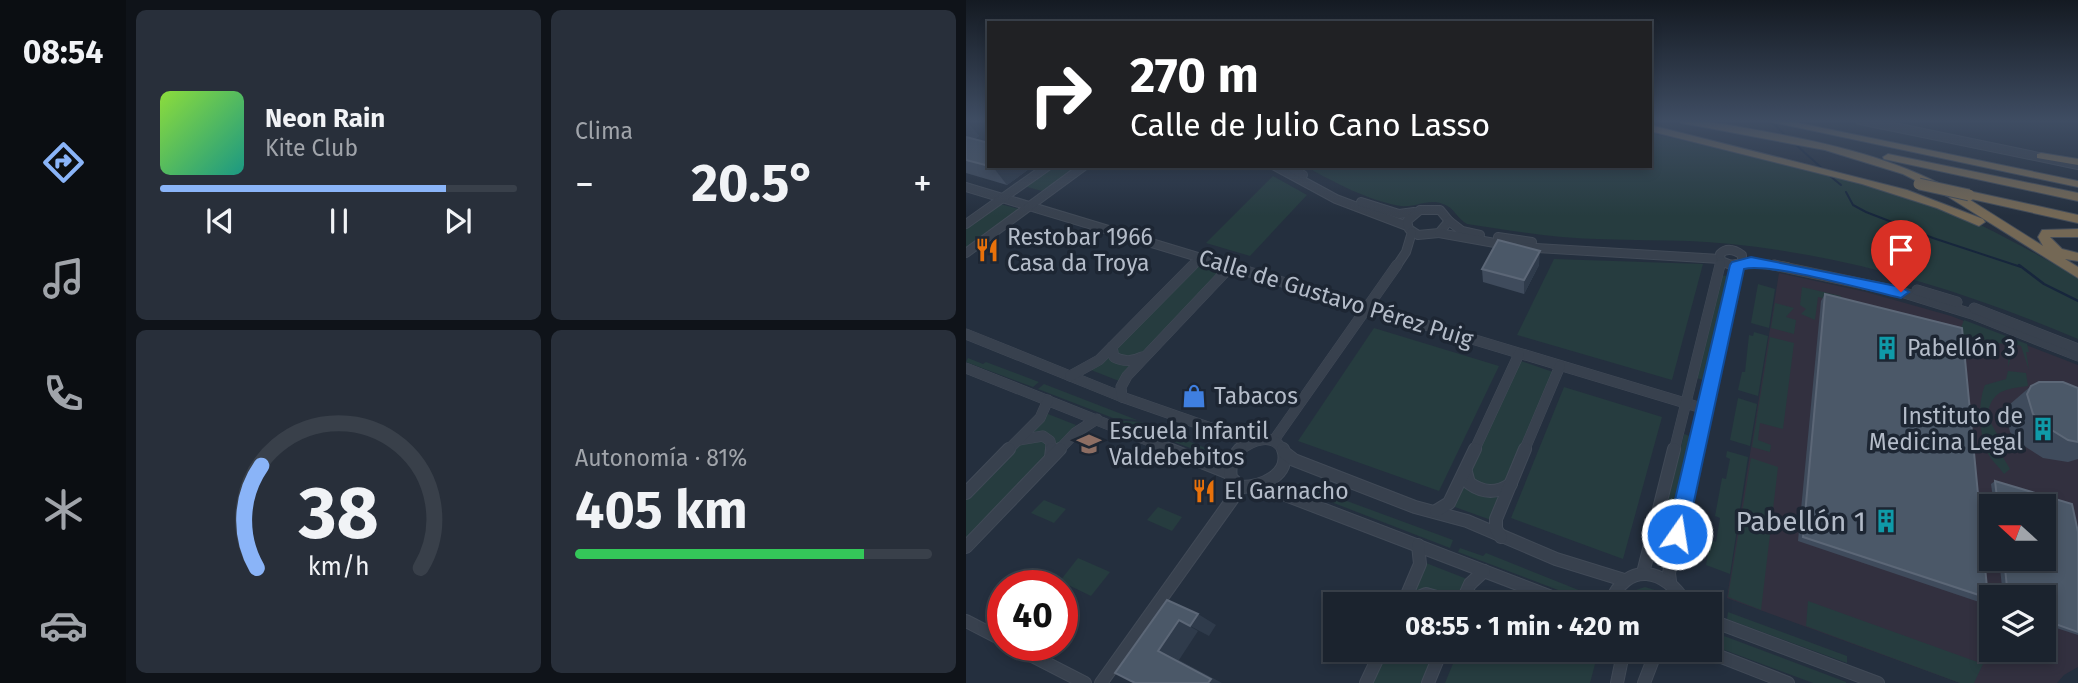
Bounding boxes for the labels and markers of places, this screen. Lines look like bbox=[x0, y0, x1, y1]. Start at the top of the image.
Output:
pin bbox=[1871, 220, 1931, 292]
place label: Restobar 1966 Casa da Troya bbox=[1007, 223, 1153, 277]
restaurant icon: Restobar 1966 Casa da Troya bbox=[973, 236, 1001, 264]
building icon: Pabellón 3 bbox=[1873, 334, 1901, 362]
place label: Pabellón 3 bbox=[1907, 334, 2016, 362]
shop icon: Tabacos bbox=[1180, 382, 1208, 410]
place label: Tabacos bbox=[1214, 382, 1298, 410]
place label: Instituto de Medicina Legal bbox=[1869, 402, 2023, 456]
building icon: Instituto de Medicina Legal bbox=[2029, 415, 2057, 443]
place label: Escuela Infantil Valdebebitos bbox=[1109, 417, 1269, 471]
school or university icon: Escuela Infantil Valdebebitos bbox=[1075, 430, 1103, 458]
restaurant icon: El Garnacho bbox=[1190, 477, 1218, 505]
place label: El Garnacho bbox=[1224, 477, 1349, 505]
place label: Pabellón 1 bbox=[1736, 505, 1866, 538]
building icon: Pabellón 1 bbox=[1872, 507, 1900, 535]

